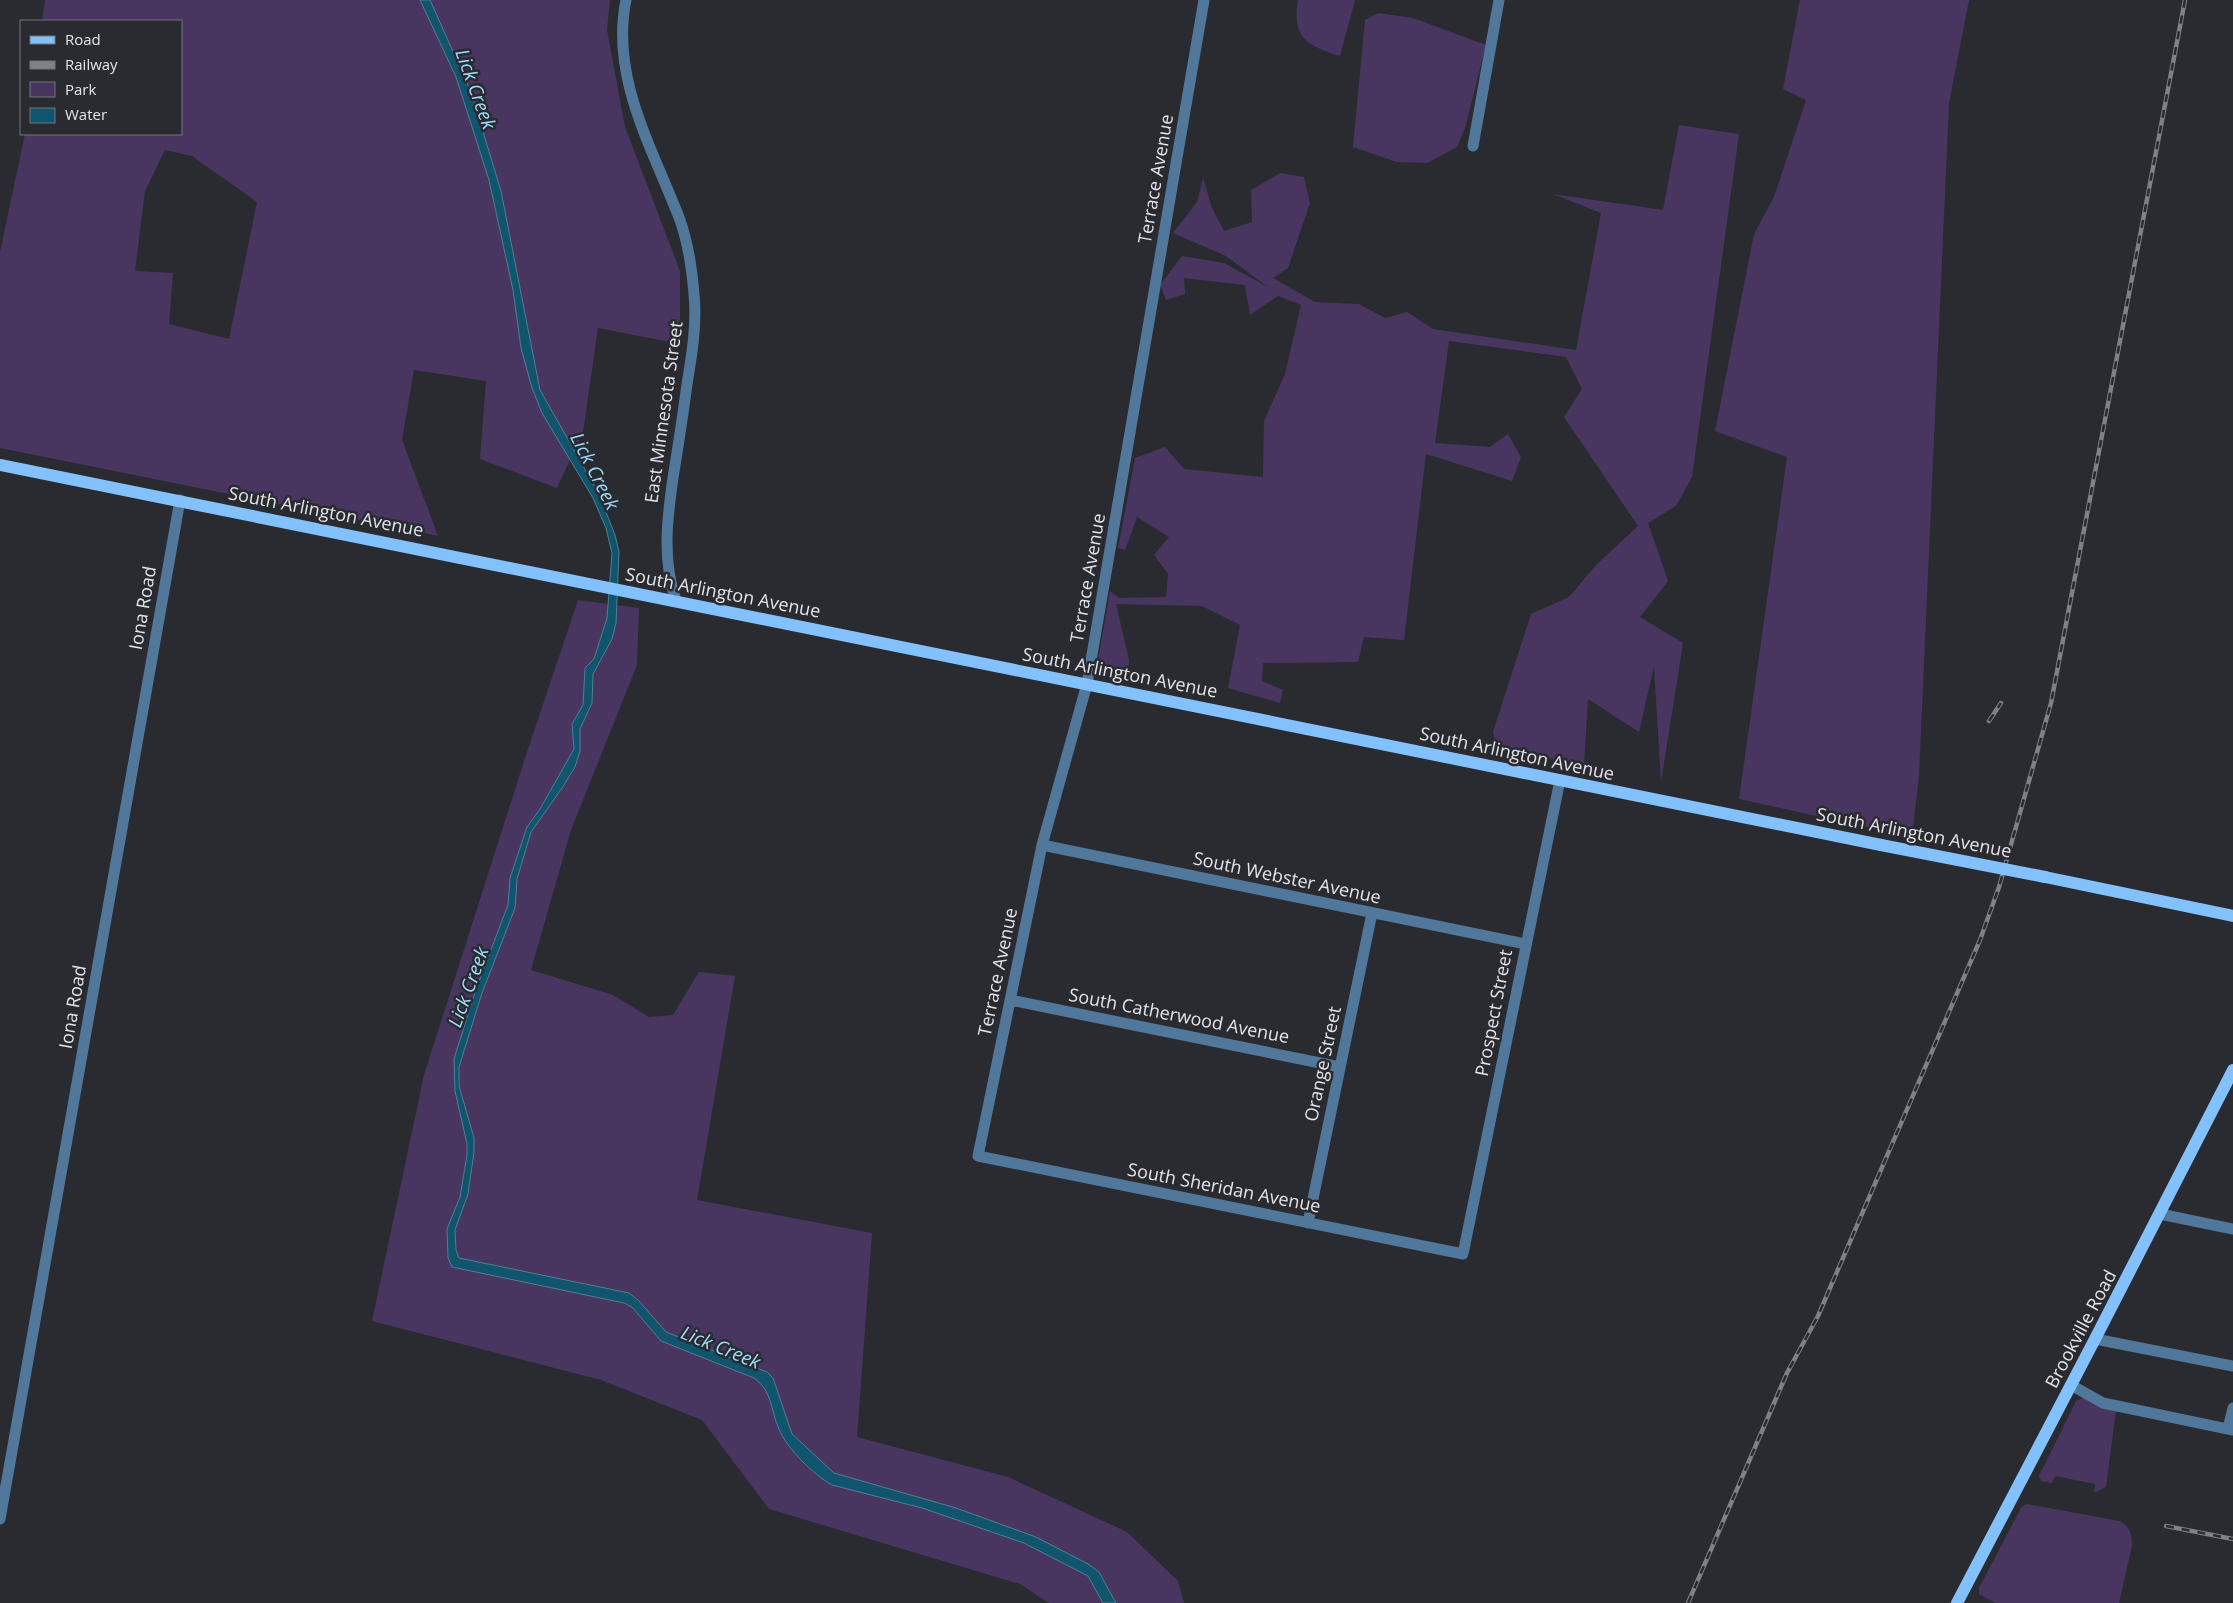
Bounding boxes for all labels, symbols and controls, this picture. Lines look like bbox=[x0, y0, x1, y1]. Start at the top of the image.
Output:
legend bbox=[20, 20, 182, 135]
text: Road bbox=[65, 29, 101, 49]
water label: Lick Creek bbox=[449, 45, 503, 133]
text: Railway bbox=[65, 54, 118, 74]
text: Park bbox=[65, 79, 96, 99]
text: Water bbox=[65, 104, 107, 124]
street label: Terrace Avenue bbox=[1132, 112, 1178, 245]
street label: East Minnesota Street bbox=[638, 319, 688, 504]
water label: Lick Creek bbox=[564, 428, 626, 515]
street label: South Arlington Avenue bbox=[227, 480, 426, 542]
street label: Terrace Avenue bbox=[1064, 511, 1110, 644]
street label: South Arlington Avenue bbox=[624, 561, 823, 623]
street label: Iona Road bbox=[123, 564, 161, 652]
street label: South Arlington Avenue bbox=[1021, 641, 1220, 703]
street label: South Arlington Avenue bbox=[1418, 721, 1617, 785]
street label: South Arlington Avenue bbox=[1815, 801, 2014, 863]
street label: South Webster Avenue bbox=[1191, 845, 1383, 909]
street label: Terrace Avenue bbox=[972, 905, 1022, 1038]
water label: Lick Creek bbox=[441, 943, 495, 1031]
street label: Prospect Street bbox=[1469, 947, 1517, 1078]
street label: Iona Road bbox=[53, 963, 91, 1051]
street label: South Catherwood Avenue bbox=[1067, 982, 1291, 1048]
street label: Orange Street bbox=[1298, 1004, 1346, 1124]
street label: South Sheridan Avenue bbox=[1126, 1157, 1323, 1218]
street label: Brookville Road bbox=[2039, 1265, 2121, 1392]
water label: Lick Creek bbox=[677, 1319, 765, 1375]

